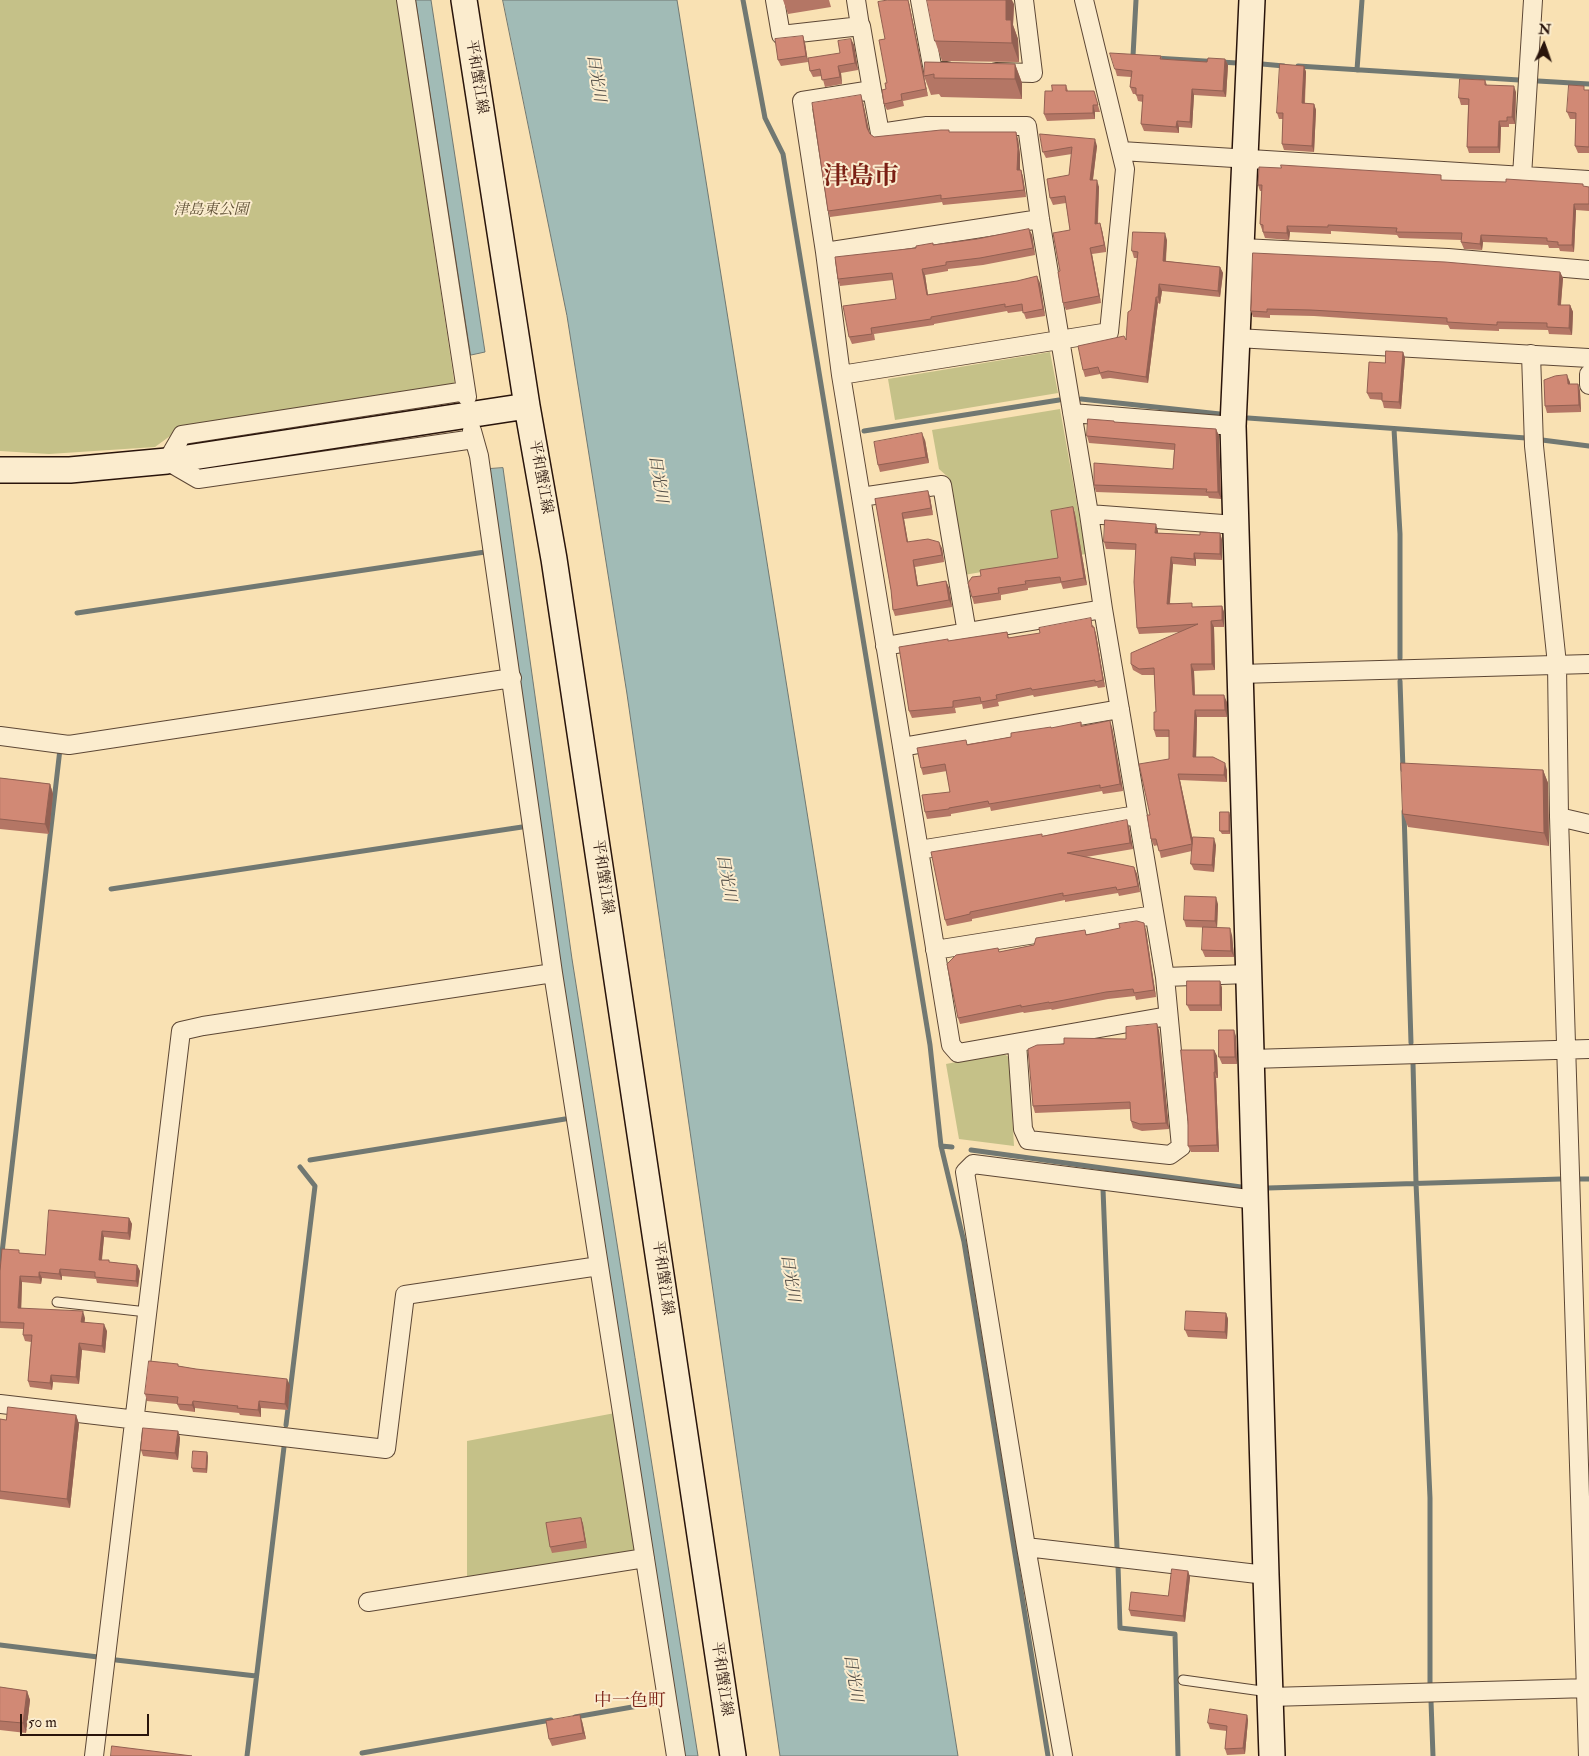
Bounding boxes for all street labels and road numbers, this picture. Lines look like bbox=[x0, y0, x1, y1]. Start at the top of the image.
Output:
street label: 平和蟹江線 bbox=[461, 39, 491, 115]
street label: 平和蟹江線 bbox=[525, 439, 555, 515]
street label: 平和蟹江線 bbox=[588, 839, 616, 915]
street label: 平和蟹江線 bbox=[648, 1240, 676, 1316]
street label: 平和蟹江線 bbox=[707, 1641, 735, 1717]

